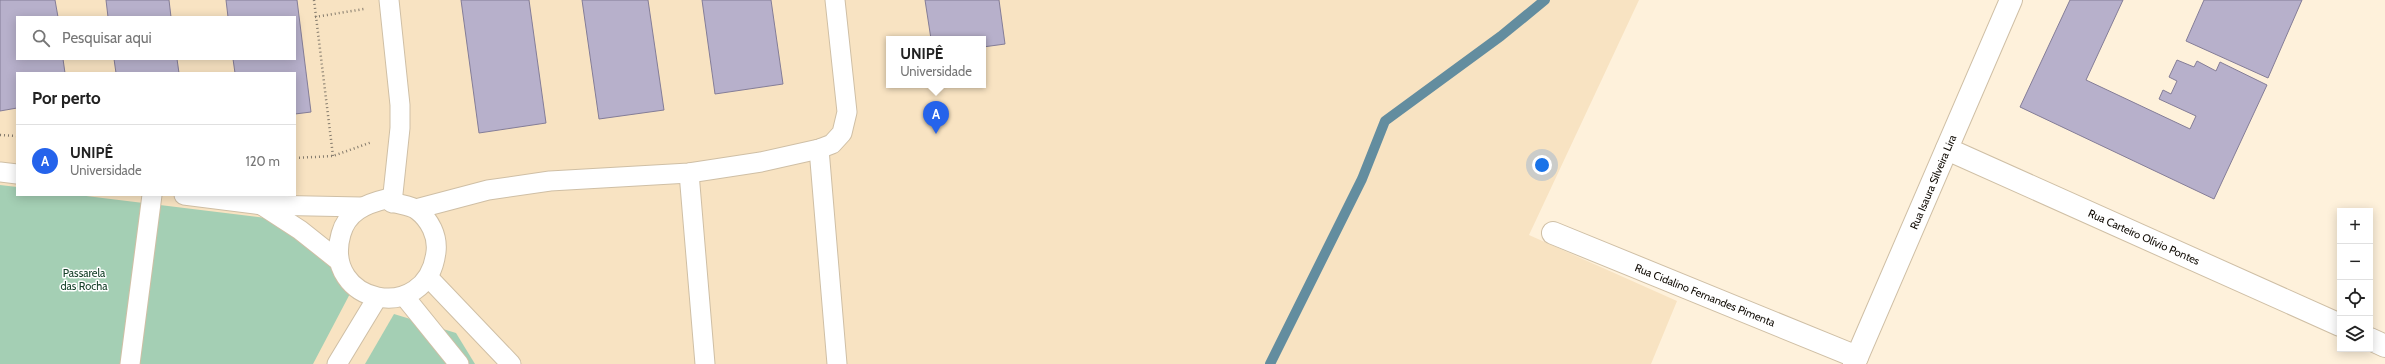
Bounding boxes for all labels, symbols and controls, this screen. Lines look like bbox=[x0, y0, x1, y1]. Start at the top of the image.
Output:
search box bbox=[16, 16, 296, 60]
icon: search bbox=[30, 27, 52, 49]
text: Pesquisar aqui bbox=[62, 29, 152, 47]
popup bbox=[886, 36, 986, 88]
text: UNIPÊ bbox=[900, 45, 943, 63]
text: Universidade bbox=[900, 63, 972, 79]
text: Por perto bbox=[32, 88, 101, 108]
pin: A bbox=[923, 101, 949, 134]
street label: Rua Isaura Silveira Lira bbox=[1907, 132, 1960, 232]
text: UNIPÊ bbox=[70, 144, 113, 162]
text: A bbox=[41, 153, 49, 169]
text: 120 m bbox=[246, 153, 280, 169]
your location bbox=[1532, 155, 1552, 175]
text: Universidade bbox=[70, 162, 142, 178]
street label: Rua Carteiro Olívio Pontes bbox=[2086, 206, 2202, 268]
map controls bbox=[2337, 208, 2373, 352]
button: + bbox=[2337, 208, 2373, 244]
button: − bbox=[2337, 244, 2373, 280]
street label: Rua Cidalino Fernandes Pimenta bbox=[1633, 260, 1778, 330]
park label: Passarela das Rocha bbox=[60, 266, 108, 293]
button: locate bbox=[2337, 280, 2373, 316]
button: layers bbox=[2337, 316, 2373, 352]

